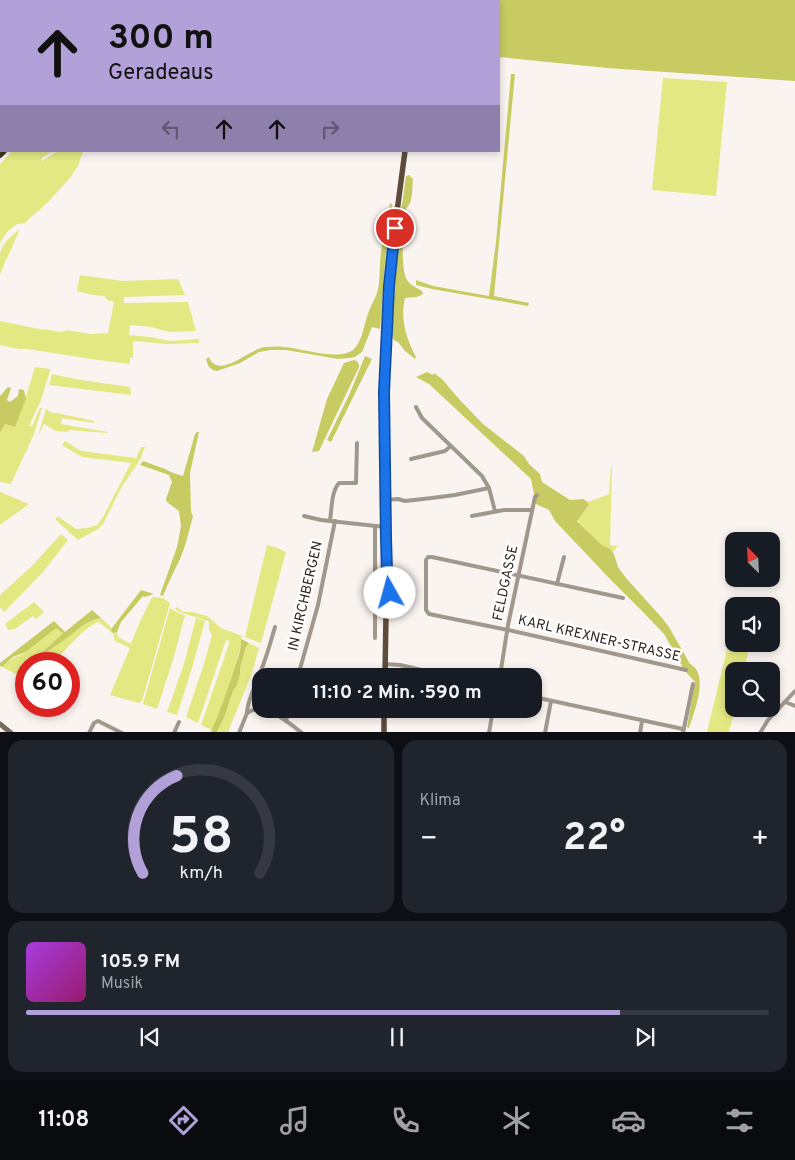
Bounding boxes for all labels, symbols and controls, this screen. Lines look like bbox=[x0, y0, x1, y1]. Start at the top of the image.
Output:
text: 300 m bbox=[108, 17, 214, 61]
icon: ahead bbox=[25, 20, 90, 85]
text: Geradeaus bbox=[108, 60, 214, 87]
icon: left bbox=[157, 115, 185, 143]
icon: ahead bbox=[210, 115, 238, 143]
icon: ahead bbox=[263, 115, 291, 143]
icon: right bbox=[316, 115, 344, 143]
pin bbox=[374, 207, 416, 249]
icon: arrive bbox=[381, 214, 409, 242]
north arrow bbox=[725, 532, 780, 588]
map controls bbox=[725, 532, 780, 717]
street label: IN KIRCHBERGEN bbox=[285, 539, 327, 653]
street label: FELDGASSE bbox=[490, 543, 522, 623]
position arrow bbox=[363, 566, 415, 618]
button: sound bbox=[725, 597, 780, 652]
street label: KARL KREXNER-STRASSE bbox=[516, 612, 682, 666]
speed limit sign: 60 bbox=[15, 652, 80, 717]
button: search bbox=[725, 662, 780, 717]
text: 11:10 · 2 Min. · 590 m bbox=[312, 681, 482, 705]
text: Klima bbox=[420, 791, 460, 811]
text: 58 bbox=[169, 806, 233, 872]
text: 22° bbox=[563, 815, 625, 864]
text: − bbox=[420, 822, 438, 858]
text: + bbox=[751, 822, 769, 858]
text: km/h bbox=[179, 862, 222, 885]
text: 105.9 FM bbox=[101, 950, 180, 974]
text: Musik bbox=[101, 974, 143, 994]
icon: previous bbox=[136, 1023, 164, 1051]
icon: pause bbox=[383, 1023, 411, 1051]
icon: next bbox=[631, 1023, 659, 1051]
icon: directions bbox=[166, 1103, 201, 1138]
icon: music bbox=[277, 1103, 312, 1138]
icon: phone bbox=[388, 1103, 423, 1138]
icon: climate bbox=[499, 1103, 534, 1138]
icon: car bbox=[611, 1103, 646, 1138]
icon: filters bbox=[722, 1103, 757, 1138]
text: 11:08 bbox=[38, 1107, 89, 1134]

